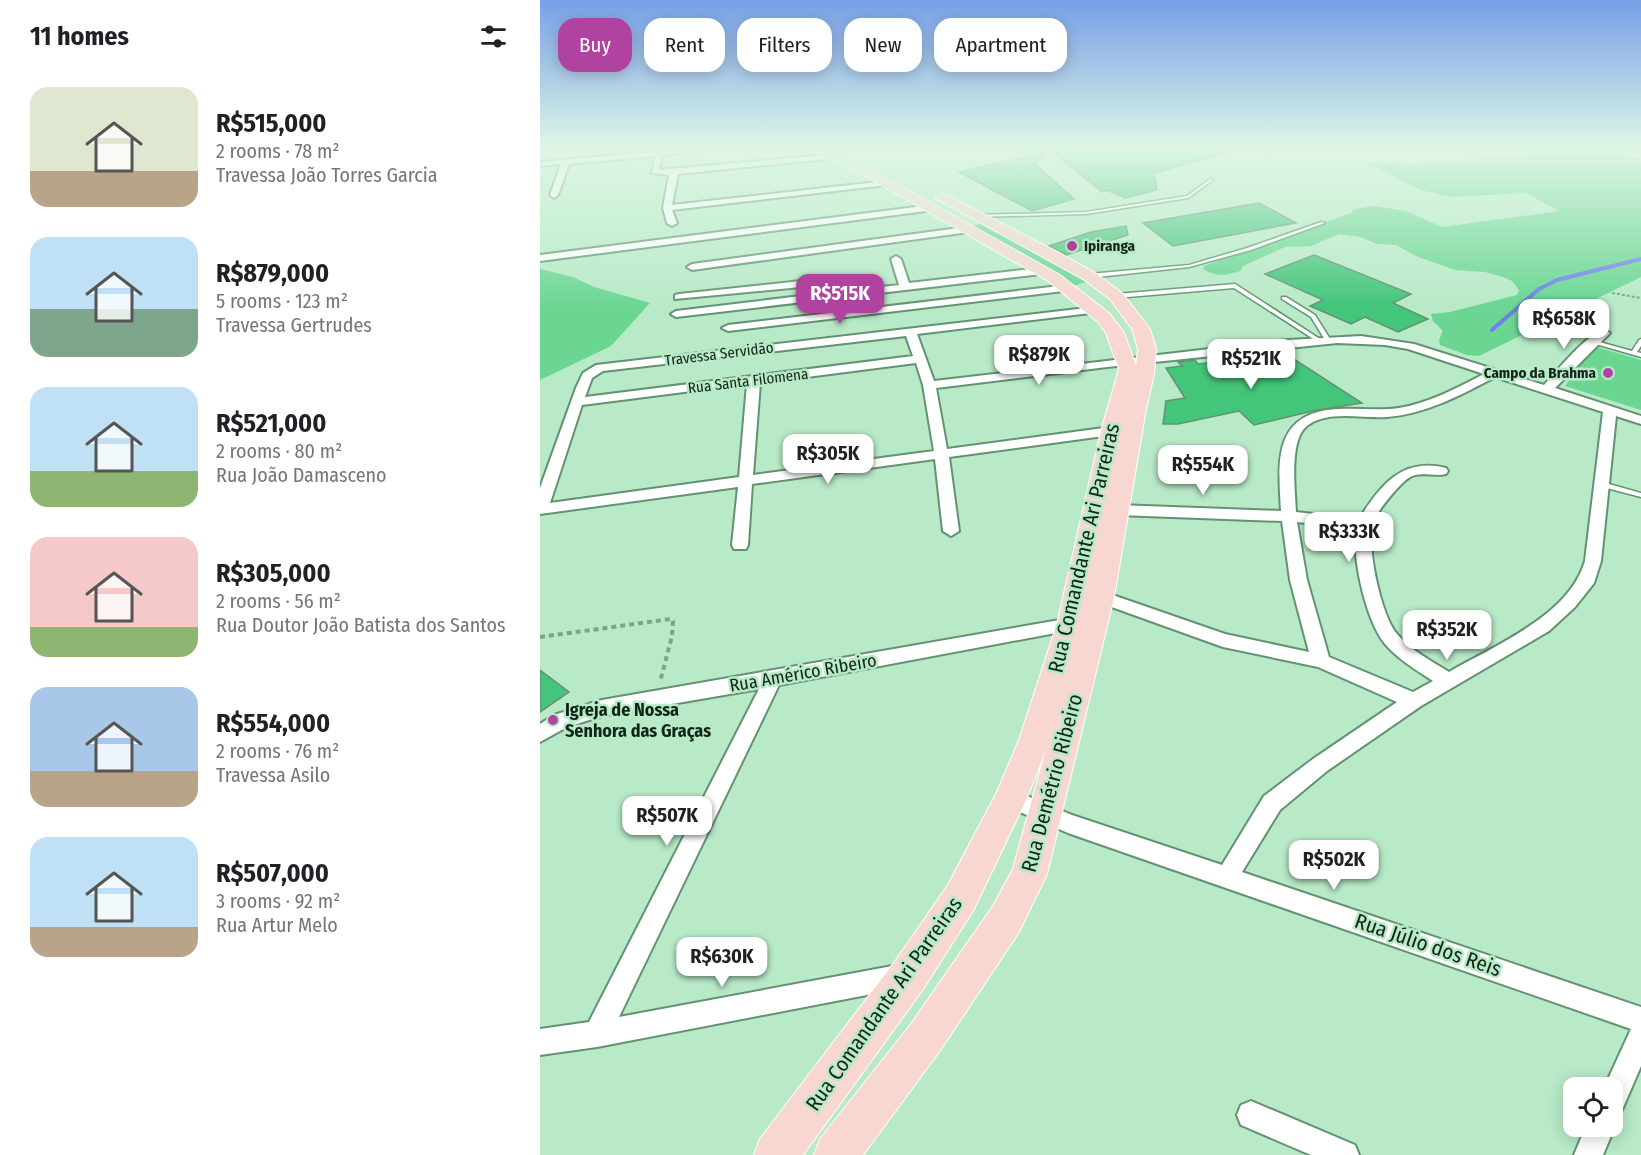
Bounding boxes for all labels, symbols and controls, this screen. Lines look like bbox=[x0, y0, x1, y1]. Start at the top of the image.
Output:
chip: Buy bbox=[558, 18, 632, 72]
chip: Rent bbox=[644, 18, 725, 72]
chip: Filters bbox=[737, 18, 832, 72]
chip: New bbox=[844, 18, 922, 72]
chip: Apartment bbox=[934, 18, 1067, 72]
icon: filters bbox=[477, 20, 510, 53]
text: 11 homes bbox=[30, 21, 129, 52]
text: R$515,000 bbox=[216, 108, 327, 139]
icon: home bbox=[78, 111, 150, 183]
text: 2 rooms · 78 m² bbox=[216, 139, 339, 163]
text: Travessa João Torres Garcia bbox=[216, 163, 438, 187]
place label: Ipiranga bbox=[1084, 237, 1136, 255]
marker: Ipiranga bbox=[1065, 239, 1079, 253]
text: R$879,000 bbox=[216, 258, 329, 289]
icon: home bbox=[78, 261, 150, 333]
pin: R$515K bbox=[791, 274, 889, 325]
text: R$515K bbox=[810, 281, 870, 305]
text: 5 rooms · 123 m² bbox=[216, 289, 348, 313]
pin: R$658K bbox=[1515, 299, 1613, 350]
text: R$658K bbox=[1532, 306, 1596, 330]
text: Travessa Gertrudes bbox=[216, 313, 372, 337]
pin: R$879K bbox=[990, 335, 1088, 386]
street label: Travessa Servidão bbox=[663, 338, 775, 370]
pin: R$521K bbox=[1202, 339, 1300, 390]
text: R$879K bbox=[1008, 342, 1070, 366]
text: R$521K bbox=[1221, 346, 1281, 370]
place label: Campo da Brahma bbox=[1484, 364, 1597, 382]
street label: Rua Santa Filomena bbox=[687, 365, 809, 397]
marker: Campo da Brahma bbox=[1601, 366, 1615, 380]
text: R$521,000 bbox=[216, 408, 326, 439]
icon: home bbox=[78, 411, 150, 483]
street label: Rua Comandante Ari Parreiras bbox=[1043, 421, 1125, 675]
pin: R$305K bbox=[779, 434, 877, 485]
text: 2 rooms · 80 m² bbox=[216, 439, 342, 463]
text: R$305K bbox=[797, 441, 859, 465]
pin: R$554K bbox=[1154, 445, 1252, 496]
text: R$554K bbox=[1172, 452, 1234, 476]
text: Rua João Damasceno bbox=[216, 463, 387, 487]
pin: R$333K bbox=[1300, 512, 1398, 563]
text: R$333K bbox=[1318, 519, 1380, 543]
text: R$305,000 bbox=[216, 558, 331, 589]
icon: home bbox=[78, 561, 150, 633]
text: 2 rooms · 56 m² bbox=[216, 589, 341, 613]
pin: R$352K bbox=[1398, 610, 1496, 661]
text: Rua Doutor João Batista dos Santos bbox=[216, 613, 506, 637]
text: R$352K bbox=[1417, 617, 1477, 641]
street label: Rua Américo Ribeiro bbox=[728, 649, 878, 697]
street label: Rua Demétrio Ribeiro bbox=[1016, 691, 1088, 875]
place label: Igreja de Nossa Senhora das Graças bbox=[565, 699, 711, 742]
text: R$554,000 bbox=[216, 708, 330, 739]
icon: home bbox=[78, 711, 150, 783]
marker: Igreja de Nossa Senhora das Graças bbox=[546, 713, 560, 727]
text: 2 rooms · 76 m² bbox=[216, 739, 339, 763]
text: Travessa Asilo bbox=[216, 763, 330, 787]
pin: R$507K bbox=[618, 796, 716, 847]
text: R$507K bbox=[636, 803, 698, 827]
pin: R$502K bbox=[1285, 840, 1383, 891]
text: R$502K bbox=[1303, 847, 1365, 871]
text: R$507,000 bbox=[216, 858, 329, 889]
icon: home bbox=[78, 861, 150, 933]
text: 3 rooms · 92 m² bbox=[216, 889, 340, 913]
street label: Rua Comandante Ari Parreiras bbox=[800, 892, 968, 1116]
street label: Rua Júlio dos Reis bbox=[1351, 908, 1505, 982]
text: Rua Artur Melo bbox=[216, 913, 338, 937]
pin: R$630K bbox=[673, 937, 771, 988]
text: R$630K bbox=[690, 944, 754, 968]
map controls bbox=[1563, 1077, 1623, 1137]
button: locate bbox=[1563, 1077, 1623, 1137]

